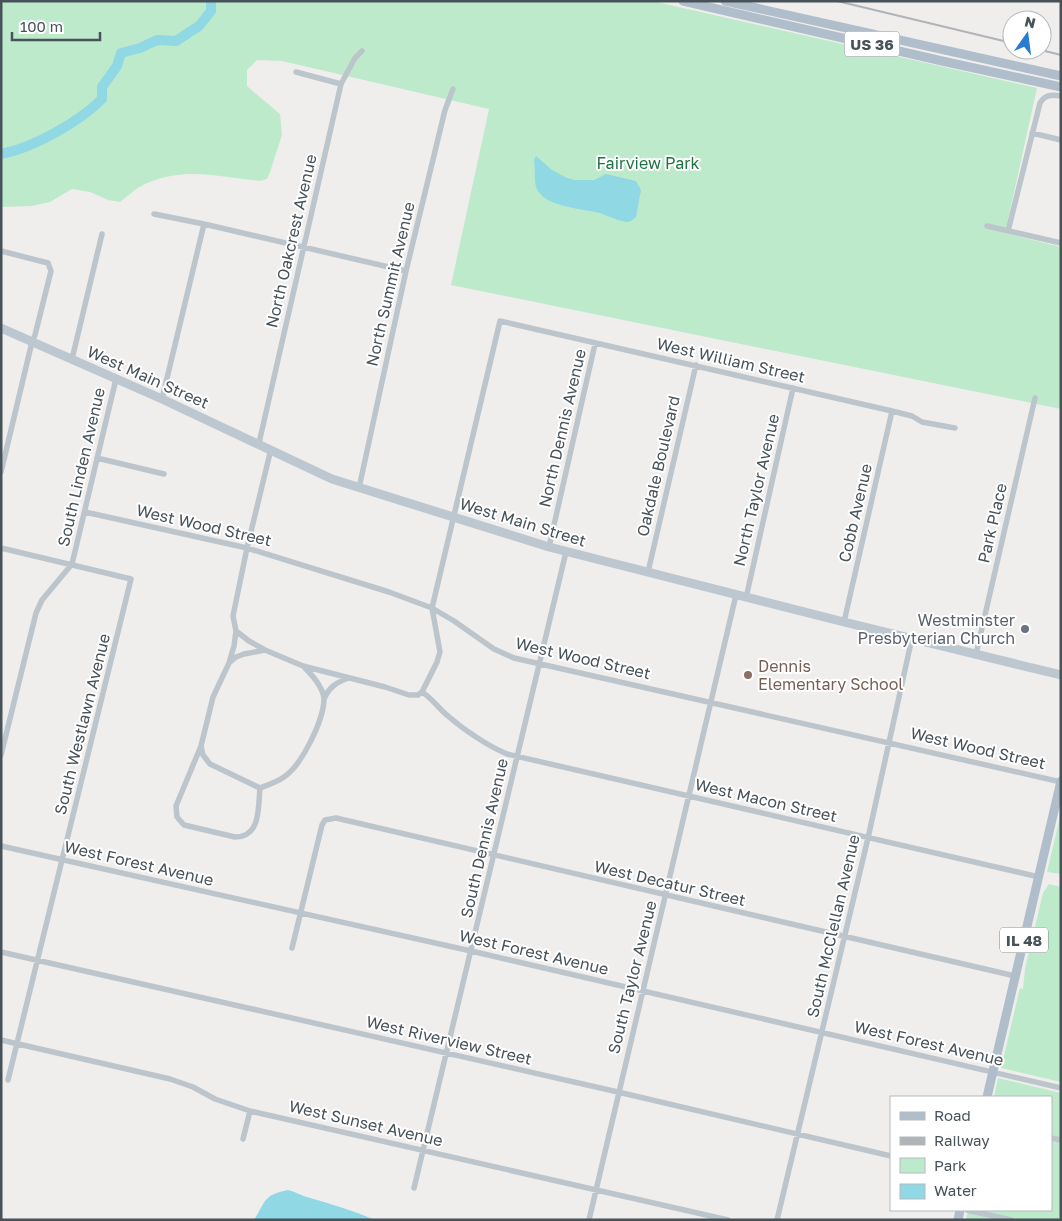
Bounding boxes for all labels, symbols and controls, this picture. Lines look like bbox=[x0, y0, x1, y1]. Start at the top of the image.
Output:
scale bar bbox=[12, 10, 100, 42]
north arrow bbox=[1002, 10, 1052, 60]
text: N bbox=[1023, 12, 1037, 31]
text: 100 m bbox=[20, 17, 63, 35]
road number: US 36 bbox=[844, 32, 900, 56]
street label: North Oakcrest Avenue bbox=[261, 152, 321, 330]
park label: Fairview Park bbox=[596, 153, 700, 173]
street label: North Summit Avenue bbox=[361, 200, 419, 368]
street label: West William Street bbox=[655, 333, 807, 387]
street label: West Main Street bbox=[84, 341, 212, 413]
street label: North Dennis Avenue bbox=[534, 347, 590, 509]
street label: South Linden Avenue bbox=[53, 386, 109, 548]
street label: Oakdale Boulevard bbox=[632, 394, 684, 538]
street label: North Taylor Avenue bbox=[729, 412, 783, 568]
street label: Cobb Avenue bbox=[834, 462, 876, 564]
street label: Park Place bbox=[973, 481, 1011, 565]
street label: West Main Street bbox=[457, 493, 589, 551]
street label: West Wood Street bbox=[135, 500, 273, 550]
place label: Westminster Presbyterian Church bbox=[858, 610, 1015, 648]
marker: Westminster Presbyterian Church bbox=[1019, 623, 1031, 635]
street label: South Westlawn Avenue bbox=[50, 631, 114, 817]
street label: West Wood Street bbox=[514, 633, 652, 683]
place label: Dennis Elementary School bbox=[758, 656, 903, 694]
marker: Dennis Elementary School bbox=[742, 669, 754, 681]
street label: West Wood Street bbox=[909, 723, 1047, 773]
street label: South Dennis Avenue bbox=[456, 756, 512, 920]
street label: West Macon Street bbox=[693, 774, 839, 826]
street label: South McClellan Avenue bbox=[802, 833, 864, 1019]
street label: West Forest Avenue bbox=[62, 836, 216, 890]
street label: West Decatur Street bbox=[592, 856, 748, 910]
street label: South Taylor Avenue bbox=[603, 898, 661, 1056]
street label: West Forest Avenue bbox=[457, 925, 611, 979]
road number: IL 48 bbox=[1000, 928, 1048, 952]
street label: West Riverview Street bbox=[364, 1011, 534, 1069]
street label: West Forest Avenue bbox=[852, 1016, 1006, 1070]
street label: West Sunset Avenue bbox=[287, 1096, 445, 1150]
legend bbox=[890, 1096, 1052, 1211]
text: Road bbox=[934, 1106, 971, 1124]
text: Railway bbox=[934, 1131, 990, 1149]
text: Park bbox=[934, 1156, 967, 1174]
text: Water bbox=[934, 1181, 977, 1199]

